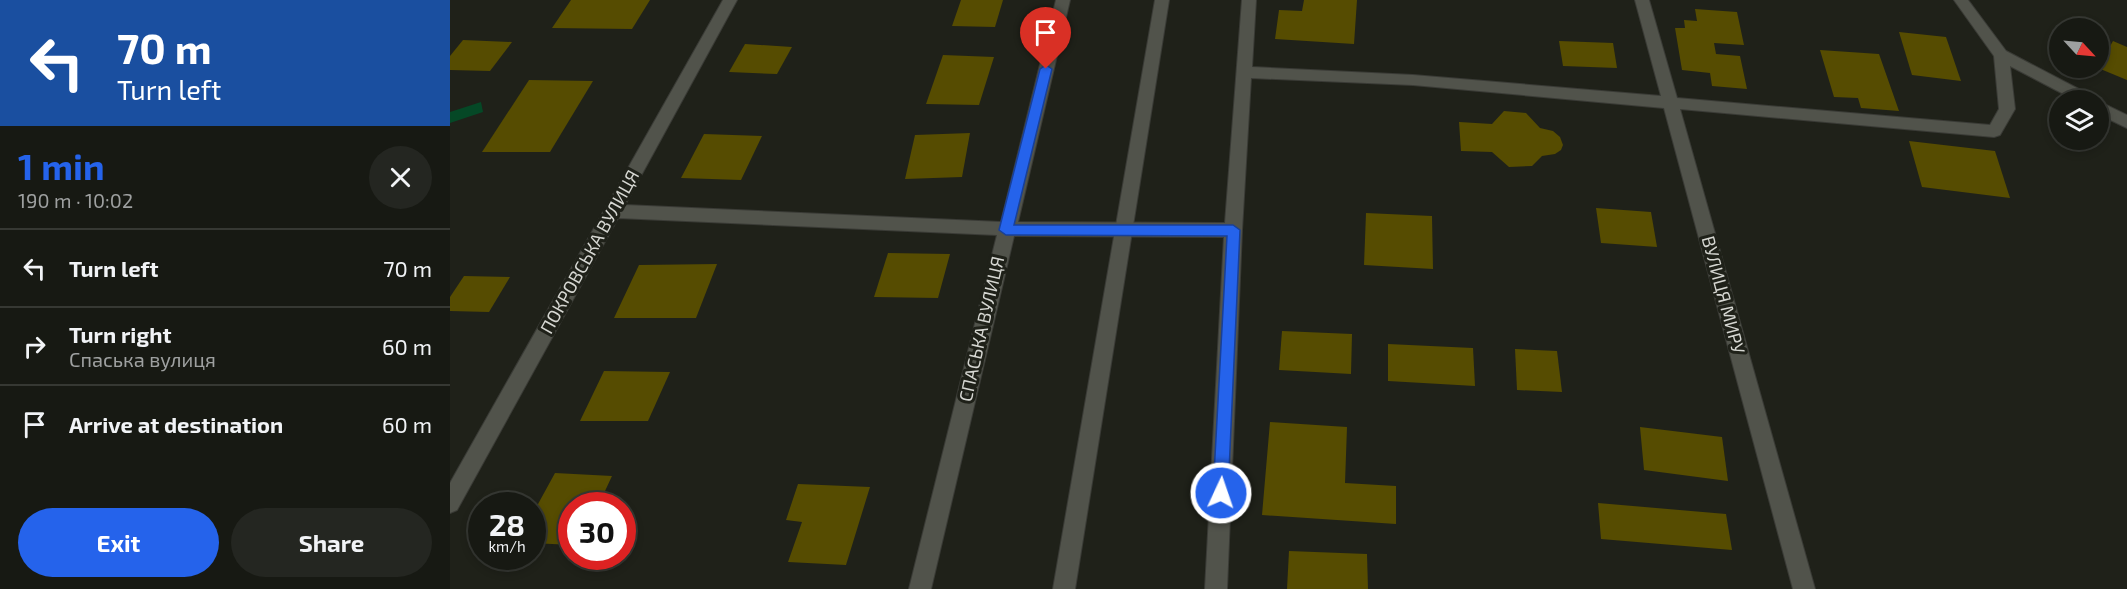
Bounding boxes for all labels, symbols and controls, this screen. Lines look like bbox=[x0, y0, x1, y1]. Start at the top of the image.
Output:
pin bbox=[1020, 7, 1071, 69]
icon: arrive bbox=[1029, 16, 1062, 49]
north arrow bbox=[2049, 18, 2109, 78]
map controls bbox=[2049, 18, 2109, 150]
text: 70 m bbox=[117, 22, 212, 72]
icon: left bbox=[18, 24, 96, 102]
text: Turn left bbox=[117, 73, 221, 105]
button: layers bbox=[2049, 90, 2109, 150]
text: 1 min bbox=[18, 144, 105, 187]
button: close bbox=[369, 146, 432, 209]
street label: ПОКРОВСЬКА ВУЛИЦЯ bbox=[535, 166, 643, 337]
text: 190 m · 10:02 bbox=[18, 188, 133, 212]
street label: ВУЛИЦЯ МИРУ bbox=[1698, 233, 1750, 356]
icon: left bbox=[18, 252, 51, 285]
street label: СПАСЬКА ВУЛИЦЯ bbox=[954, 254, 1008, 404]
text: Turn left bbox=[69, 255, 158, 281]
text: 70 m bbox=[383, 255, 432, 281]
text: Turn right bbox=[69, 321, 171, 347]
icon: right bbox=[18, 330, 51, 363]
text: 60 m bbox=[382, 333, 432, 359]
text: Спаська вулиця bbox=[69, 347, 216, 371]
icon: arrive bbox=[18, 408, 51, 441]
text: Arrive at destination bbox=[69, 411, 283, 437]
text: 60 m bbox=[382, 411, 432, 437]
position arrow bbox=[1189, 461, 1253, 525]
speed limit sign: 30 bbox=[558, 492, 636, 570]
text: 28 bbox=[489, 506, 525, 542]
button: Exit bbox=[18, 508, 219, 577]
button: Share bbox=[231, 508, 432, 577]
text: km/h bbox=[488, 537, 526, 555]

